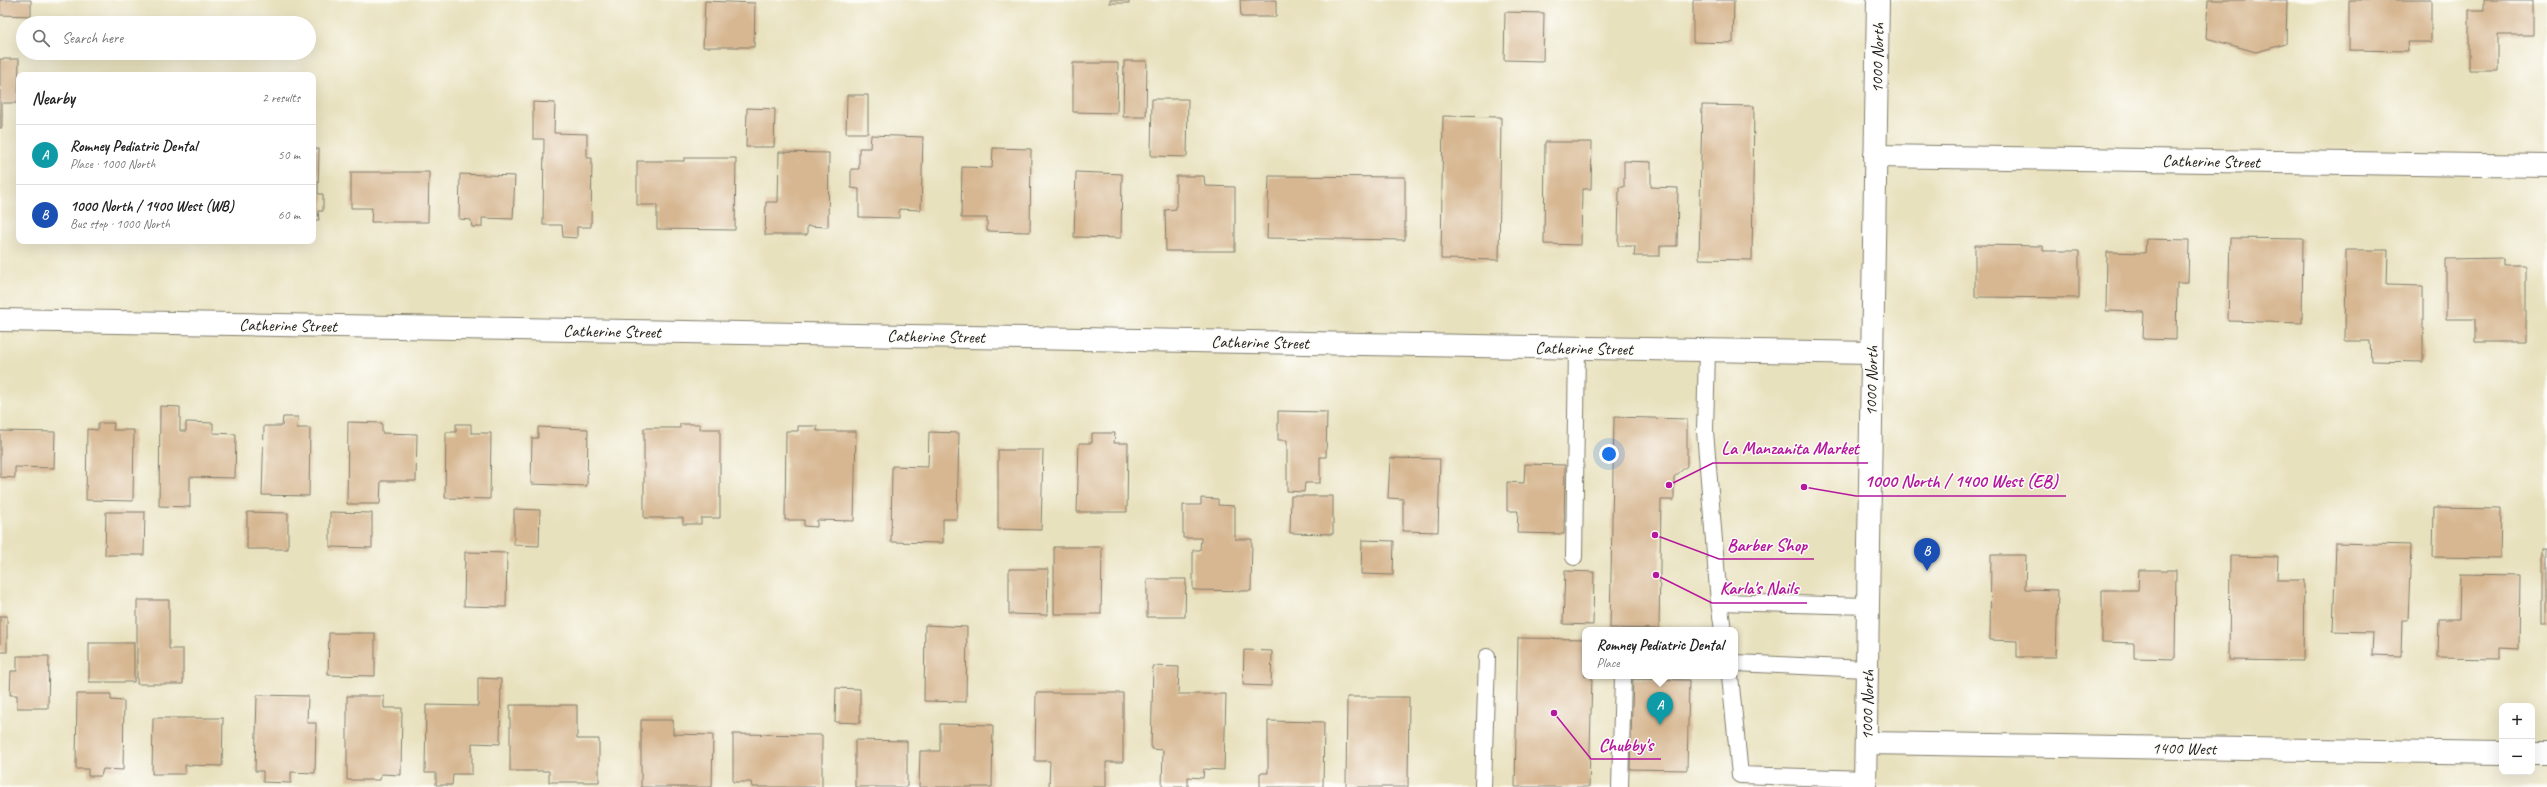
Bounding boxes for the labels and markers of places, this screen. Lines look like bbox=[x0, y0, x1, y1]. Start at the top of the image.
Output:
callout: La Manzanita Market bbox=[1713, 433, 1868, 463]
callout: 1000 North / 1400 West (EB) bbox=[1856, 466, 2066, 496]
callout: Barber Shop bbox=[1719, 529, 1814, 559]
pin: B bbox=[1914, 538, 1940, 571]
callout: Karla's Nails bbox=[1712, 573, 1807, 603]
pin: A bbox=[1647, 692, 1673, 725]
callout: Chubby's bbox=[1591, 729, 1661, 759]

